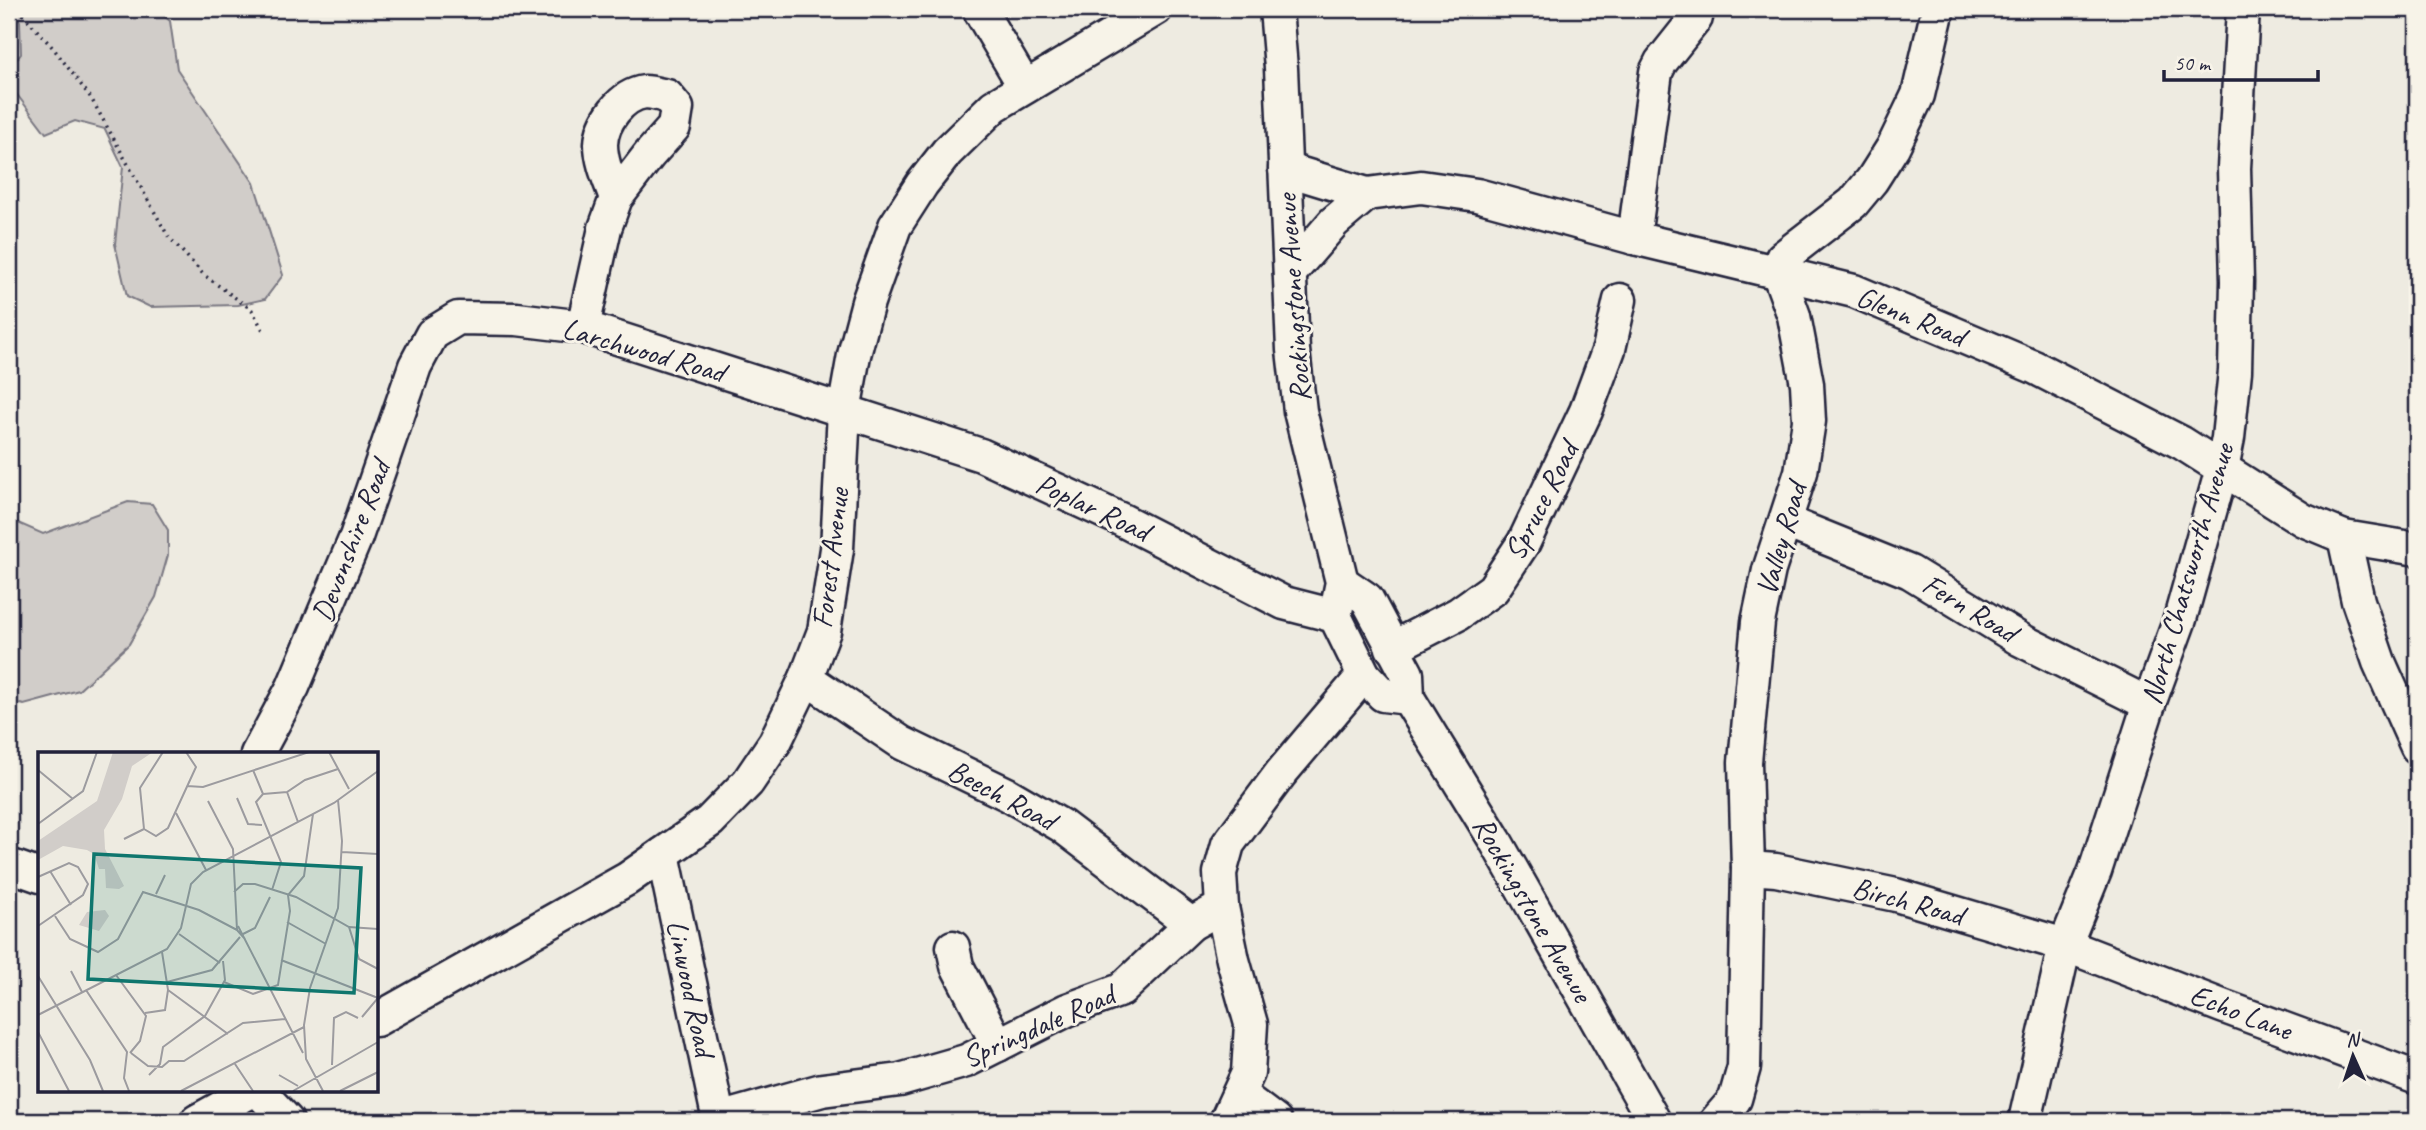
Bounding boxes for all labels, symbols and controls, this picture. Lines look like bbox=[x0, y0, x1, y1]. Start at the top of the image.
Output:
scale bar bbox=[2164, 38, 2318, 82]
text: 50 m bbox=[2174, 50, 2212, 76]
street label: Rockingstone Avenue bbox=[1267, 191, 1319, 403]
street label: Glenn Road bbox=[1851, 277, 1975, 356]
street label: Larchwood Road bbox=[559, 309, 733, 392]
street label: Spruce Road bbox=[1495, 432, 1589, 566]
street label: North Chatsworth Avenue bbox=[2132, 437, 2243, 708]
street label: Devonshire Road bbox=[303, 451, 401, 627]
street label: Poplar Road bbox=[1030, 464, 1160, 552]
street label: Valley Road bbox=[1747, 474, 1816, 600]
street label: Forest Avenue bbox=[803, 484, 858, 630]
street label: Fern Road bbox=[1916, 565, 2028, 653]
street label: Beech Road bbox=[941, 751, 1066, 841]
inset map bbox=[38, 752, 378, 1092]
street label: Rockingstone Avenue bbox=[1465, 809, 1603, 1011]
street label: Birch Road bbox=[1848, 868, 1972, 935]
street label: Linwood Road bbox=[658, 916, 725, 1064]
street label: Springdale Road bbox=[956, 974, 1124, 1076]
street label: Echo Lane bbox=[2185, 975, 2299, 1050]
north arrow bbox=[2318, 1021, 2388, 1092]
text: N bbox=[2346, 1028, 2362, 1052]

